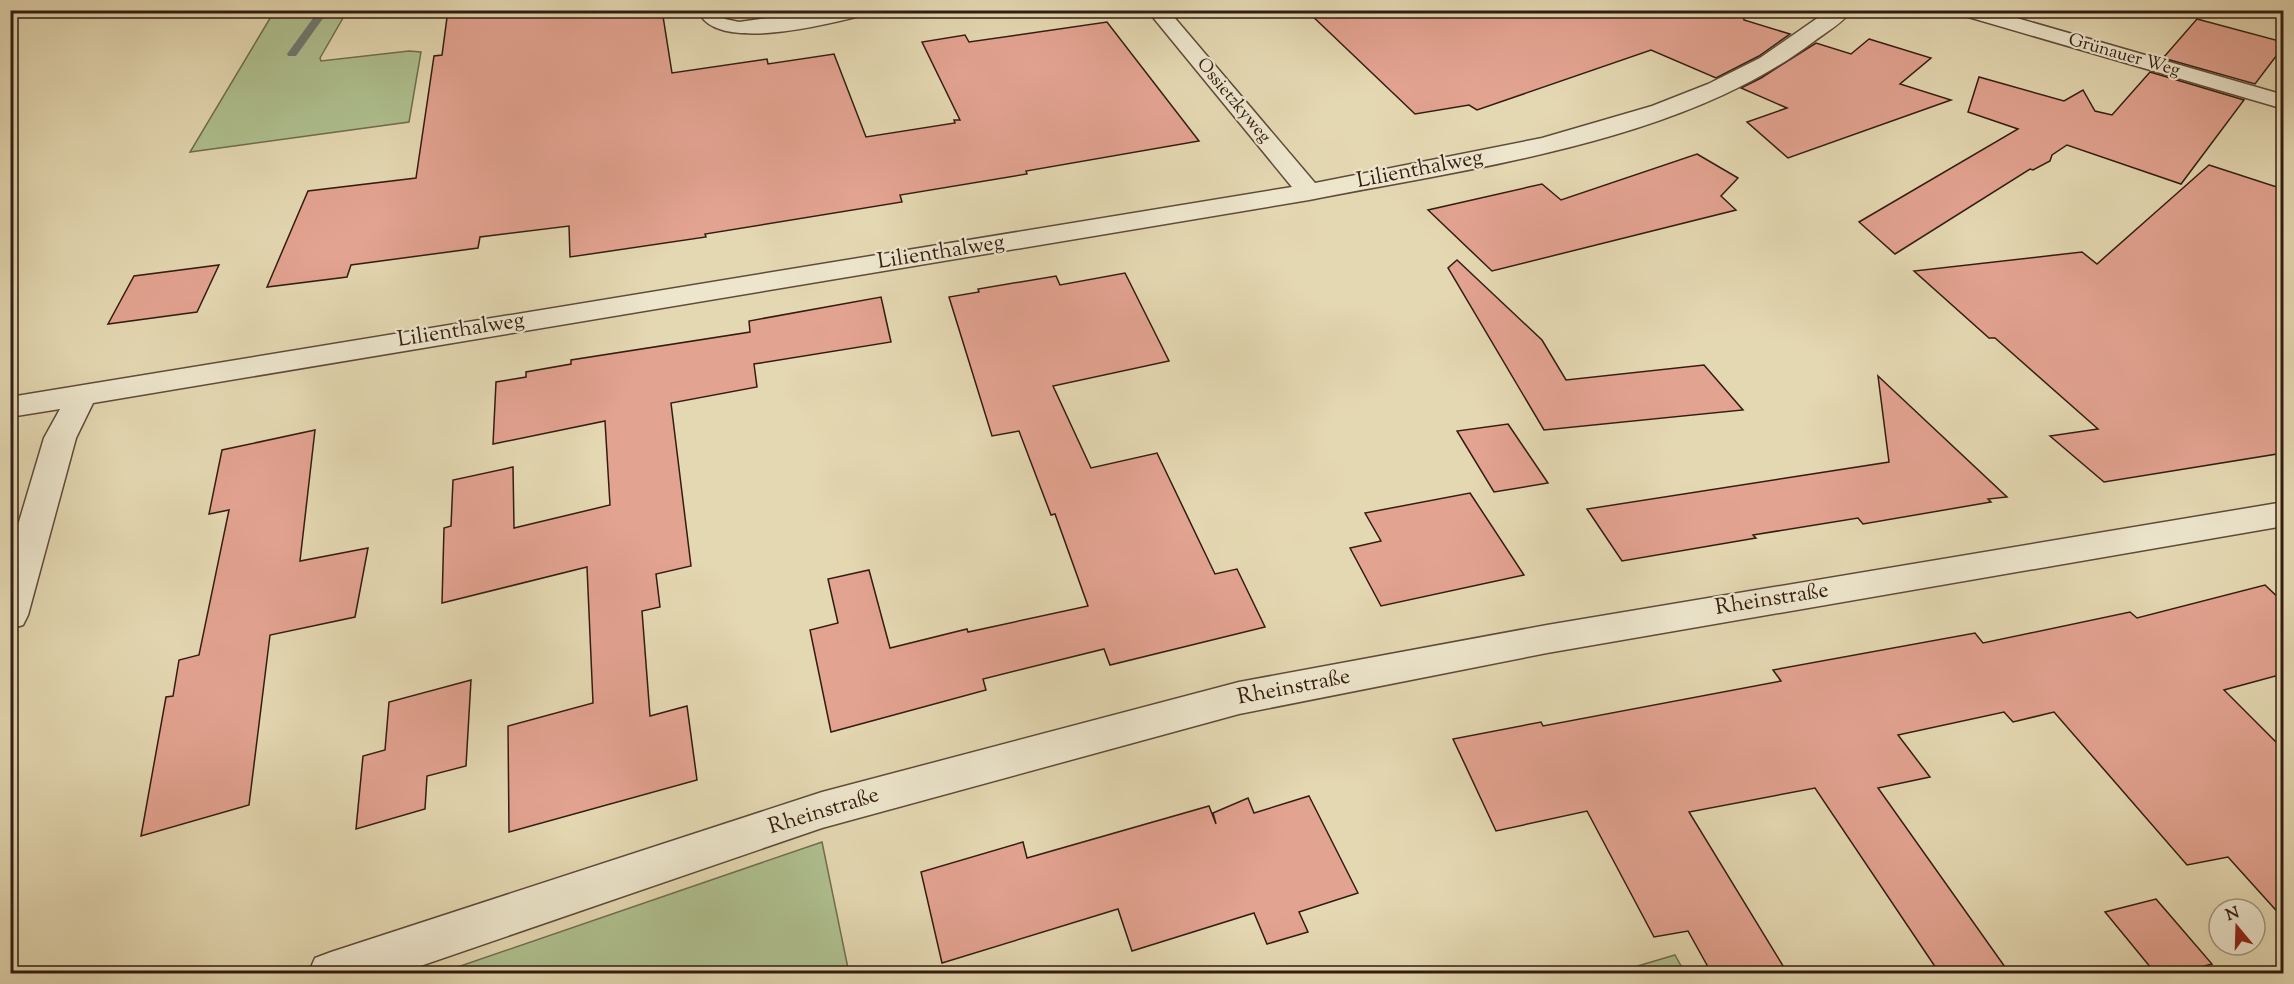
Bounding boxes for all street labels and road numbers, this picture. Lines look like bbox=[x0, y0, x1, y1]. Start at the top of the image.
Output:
street label: Grünauer Weg bbox=[2065, 28, 2183, 84]
street label: Ossietzkyweg bbox=[1190, 53, 1277, 149]
street label: Lilienthalweg bbox=[1354, 142, 1486, 198]
street label: Lilienthalweg bbox=[875, 227, 1007, 279]
street label: Lilienthalweg bbox=[395, 305, 527, 357]
street label: Rheinstraße bbox=[1713, 575, 1831, 625]
street label: Rheinstraße bbox=[1235, 661, 1353, 715]
street label: Rheinstraße bbox=[765, 780, 883, 844]

